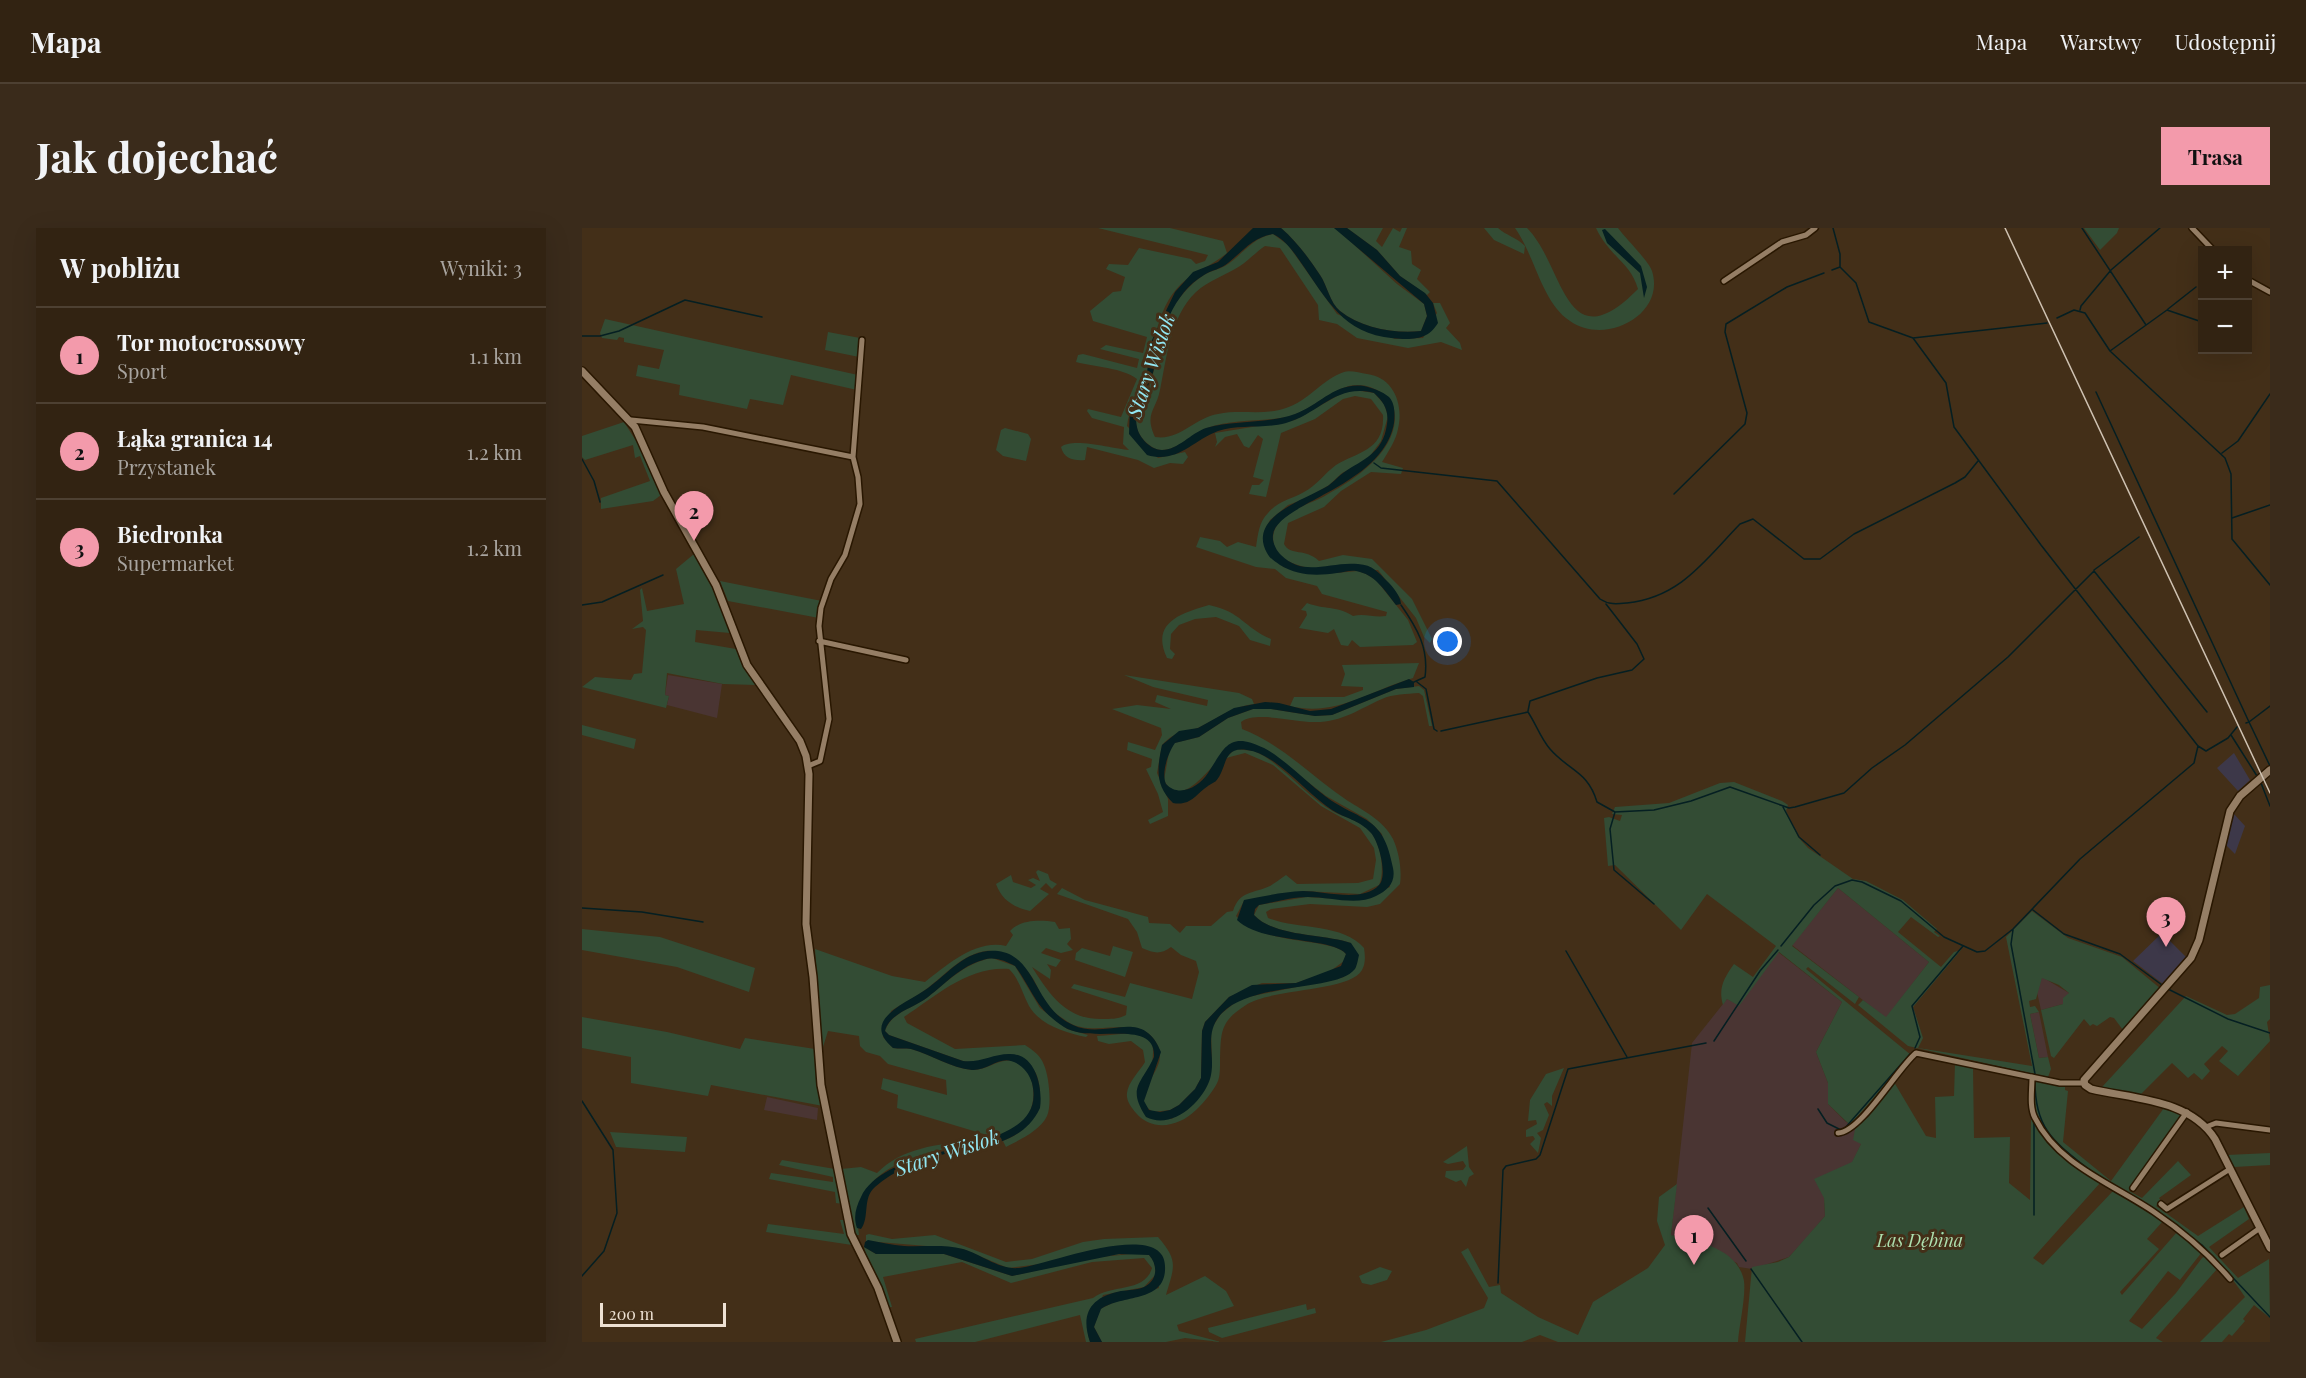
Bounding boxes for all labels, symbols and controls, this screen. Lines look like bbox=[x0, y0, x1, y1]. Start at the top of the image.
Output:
text: Mapa bbox=[30, 23, 102, 60]
text: Mapa bbox=[1976, 27, 2027, 55]
text: Warstwy bbox=[2060, 27, 2142, 55]
text: Udostępnij bbox=[2175, 27, 2276, 55]
button: Trasa bbox=[2161, 127, 2270, 185]
text: Jak dojechać bbox=[36, 128, 278, 184]
map controls bbox=[2198, 246, 2252, 354]
button: + bbox=[2198, 246, 2252, 300]
text: W pobliżu bbox=[60, 250, 181, 285]
text: Wyniki: 3 bbox=[440, 254, 522, 281]
button: − bbox=[2198, 300, 2252, 354]
water label: Stary Wislok bbox=[1119, 310, 1180, 422]
text: Tor motocrossowy bbox=[117, 327, 305, 357]
text: 1 bbox=[76, 342, 83, 369]
text: 1.1 km bbox=[469, 342, 522, 369]
text: Sport bbox=[117, 357, 166, 384]
text: Łąka granica 14 bbox=[117, 423, 273, 453]
text: 2 bbox=[74, 438, 85, 465]
text: 1.2 km bbox=[467, 438, 522, 465]
text: Przystanek bbox=[117, 453, 216, 480]
pin: 2 bbox=[674, 492, 714, 541]
text: Biedronka bbox=[117, 519, 223, 549]
text: 3 bbox=[75, 534, 84, 561]
text: 1.2 km bbox=[467, 534, 522, 561]
text: Supermarket bbox=[117, 549, 234, 576]
your location bbox=[1433, 627, 1462, 656]
pin: 3 bbox=[2146, 898, 2186, 947]
water label: Stary Wislok bbox=[890, 1122, 1002, 1182]
pin: 1 bbox=[1674, 1216, 1714, 1265]
park label: Las Dębina bbox=[1876, 1228, 1963, 1252]
scale bar bbox=[600, 1300, 726, 1328]
text: 200 m bbox=[609, 1303, 654, 1324]

